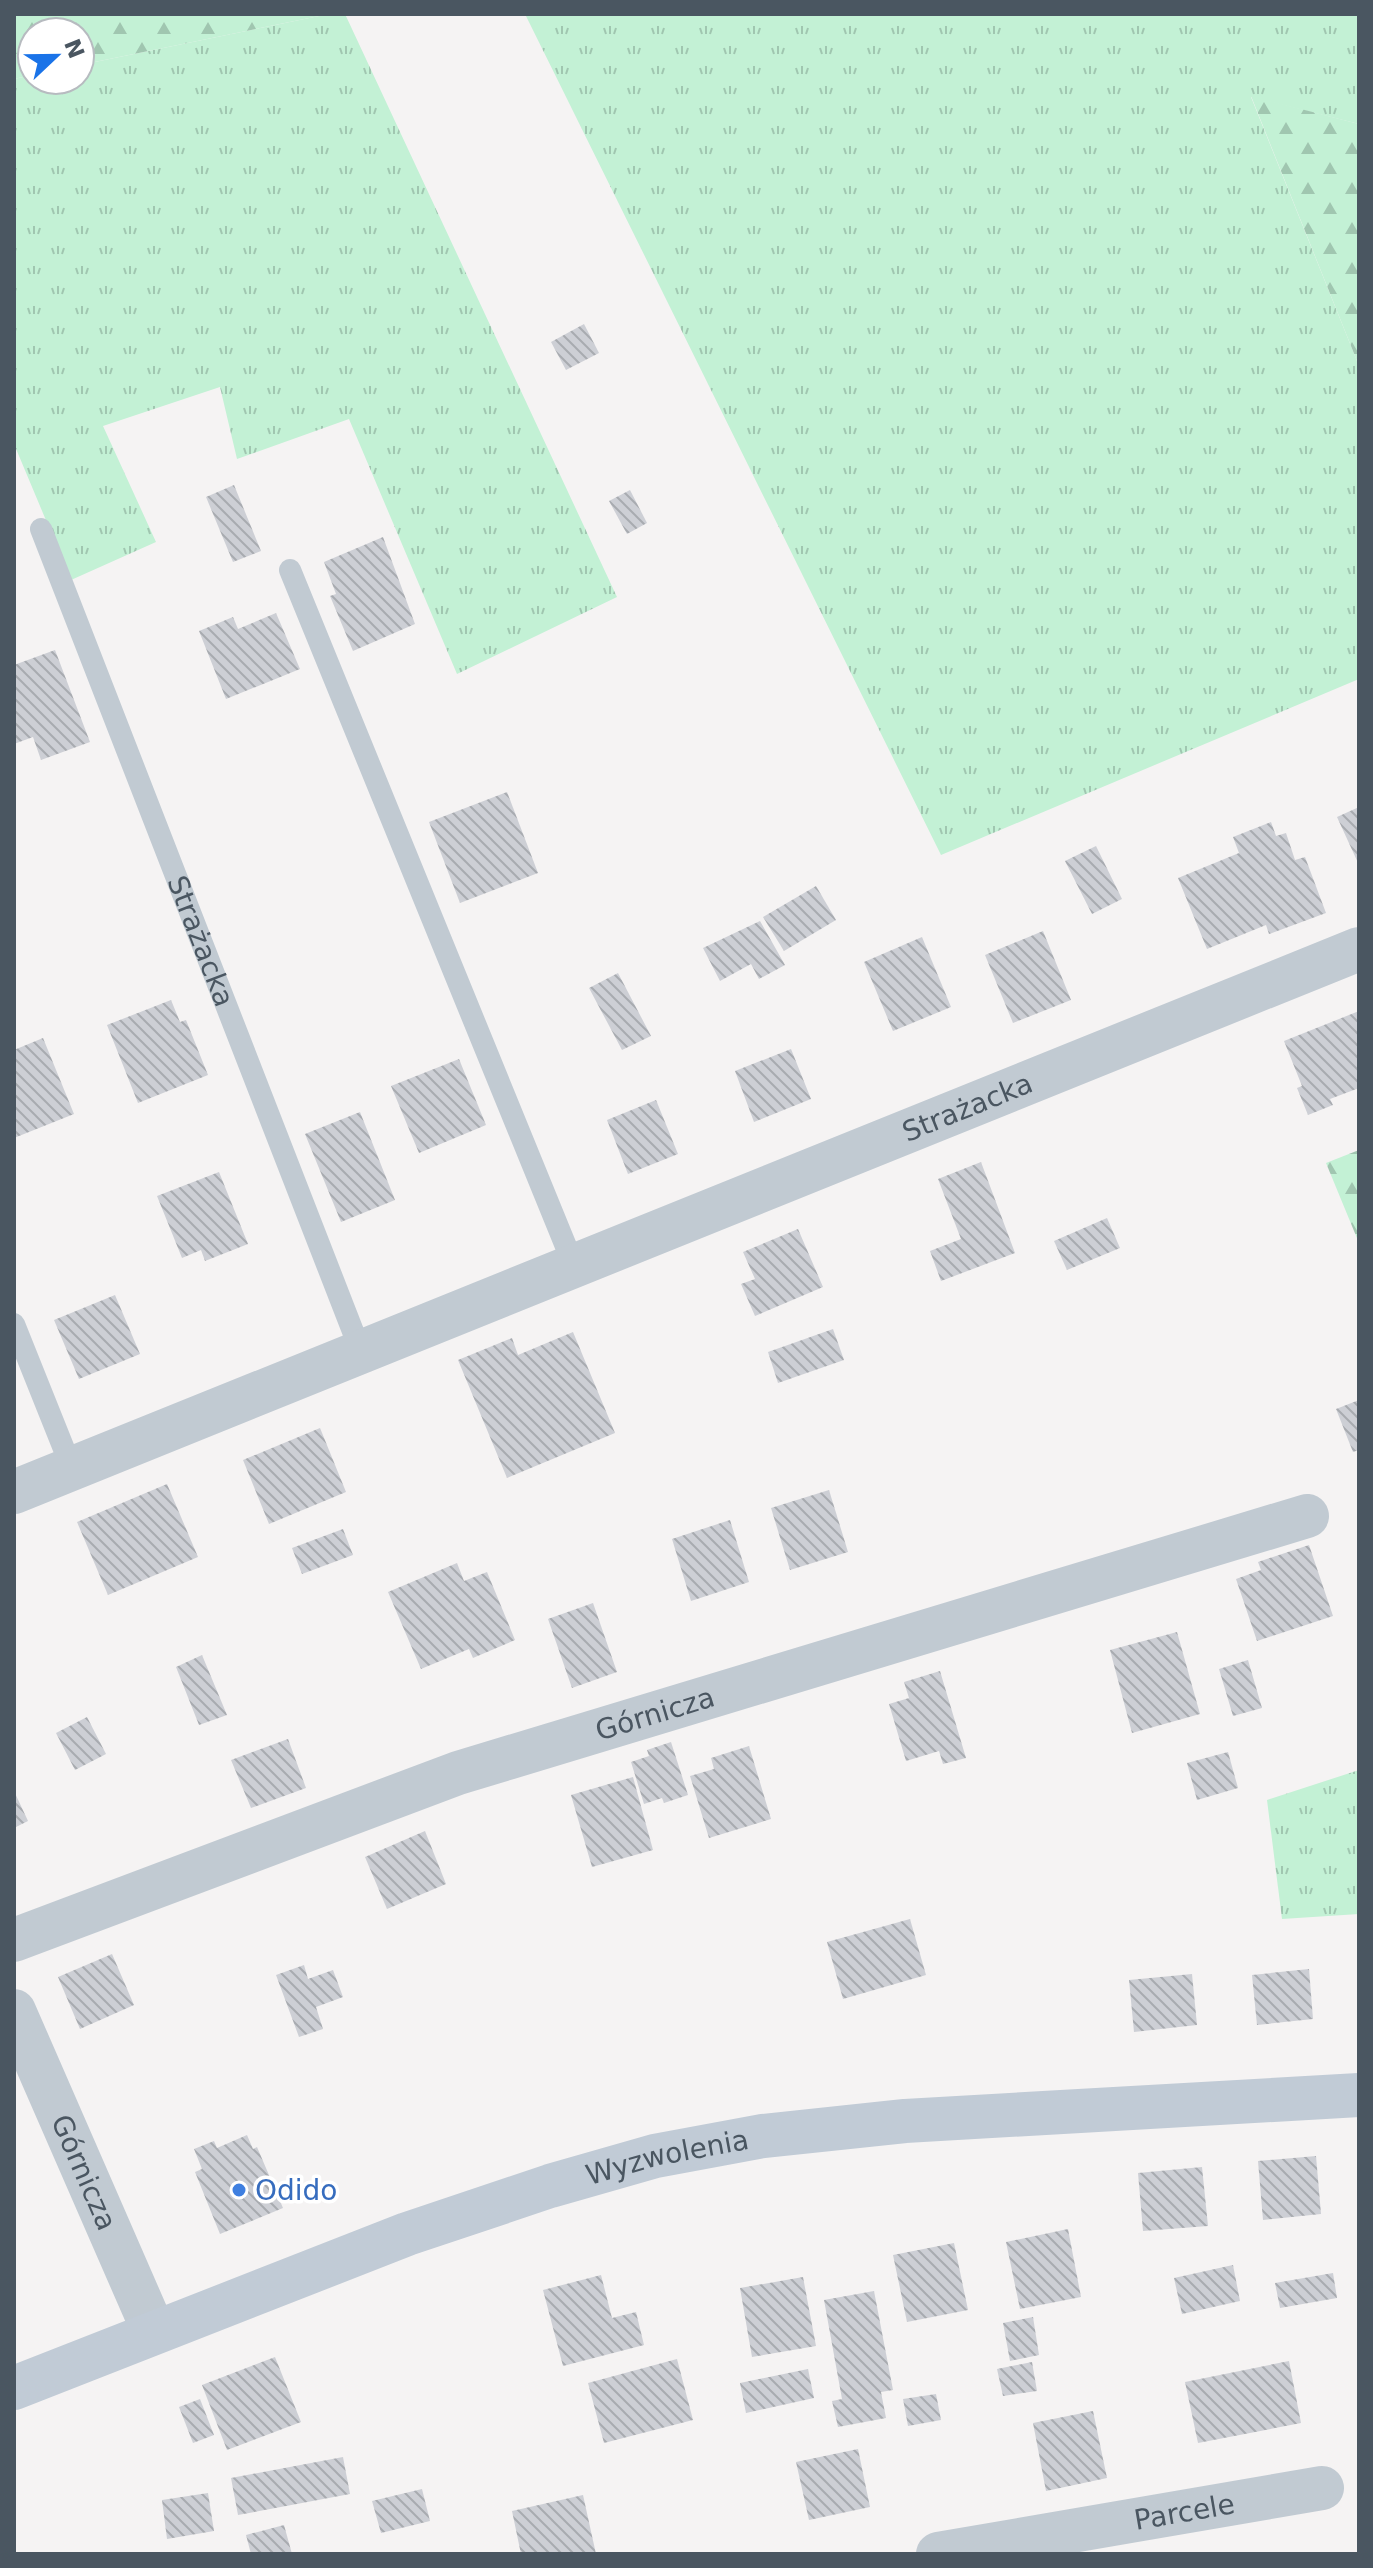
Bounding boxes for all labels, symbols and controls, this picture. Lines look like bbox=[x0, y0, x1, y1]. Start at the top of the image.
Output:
north arrow bbox=[16, 16, 96, 96]
text: N bbox=[59, 35, 89, 62]
street label: Strażacka bbox=[161, 871, 241, 1011]
street label: Strażacka bbox=[897, 1066, 1037, 1148]
street label: Górnicza bbox=[591, 1680, 718, 1747]
street label: Górnicza bbox=[45, 2109, 124, 2235]
street label: Wyzwolenia bbox=[582, 2122, 751, 2191]
place label: Odido bbox=[255, 2174, 338, 2207]
marker: Odido bbox=[230, 2181, 248, 2199]
street label: Parcele bbox=[1132, 2487, 1237, 2536]

